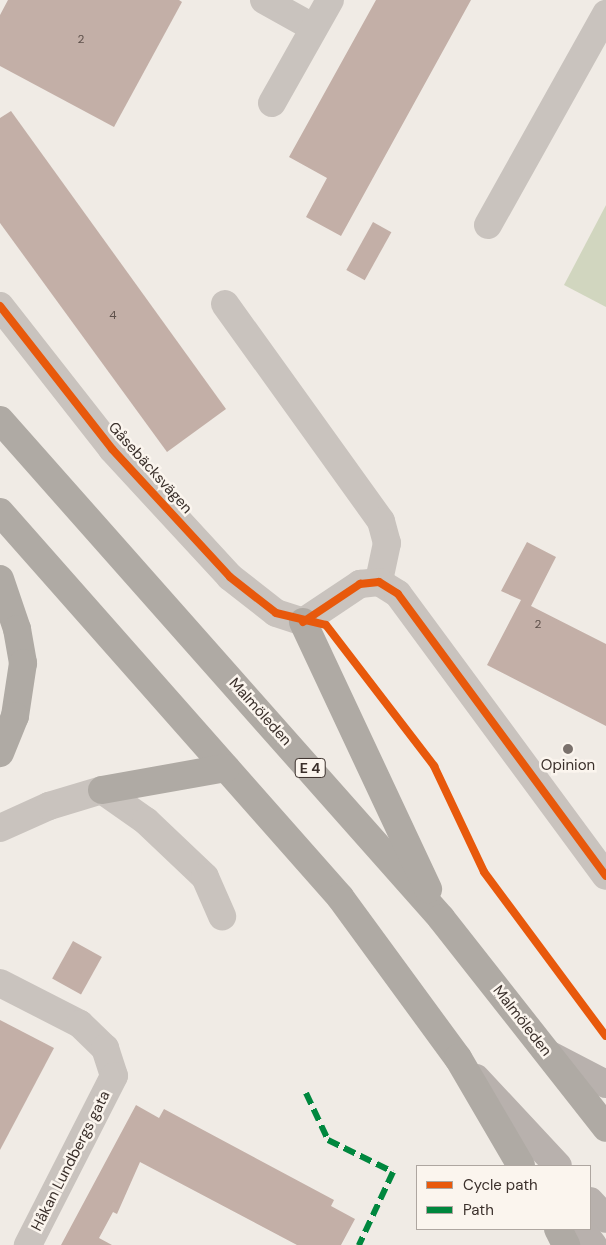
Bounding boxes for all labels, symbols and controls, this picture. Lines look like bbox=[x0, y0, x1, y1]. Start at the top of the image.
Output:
house number: 2 bbox=[78, 33, 84, 47]
house number: 4 bbox=[109, 309, 117, 323]
street label: Gåsebäcksvägen bbox=[104, 419, 196, 517]
house number: 2 bbox=[535, 618, 541, 632]
street label: Malmöleden bbox=[225, 674, 295, 750]
marker: Opinion bbox=[562, 743, 574, 755]
road number: E 4 bbox=[294, 756, 326, 780]
place label: Opinion bbox=[541, 757, 595, 775]
street label: Malmöleden bbox=[489, 982, 555, 1060]
street label: Håkan Lundbergs gata bbox=[28, 1088, 114, 1234]
legend bbox=[416, 1165, 591, 1230]
text: Cycle path bbox=[463, 1175, 538, 1195]
text: Path bbox=[463, 1200, 494, 1220]

